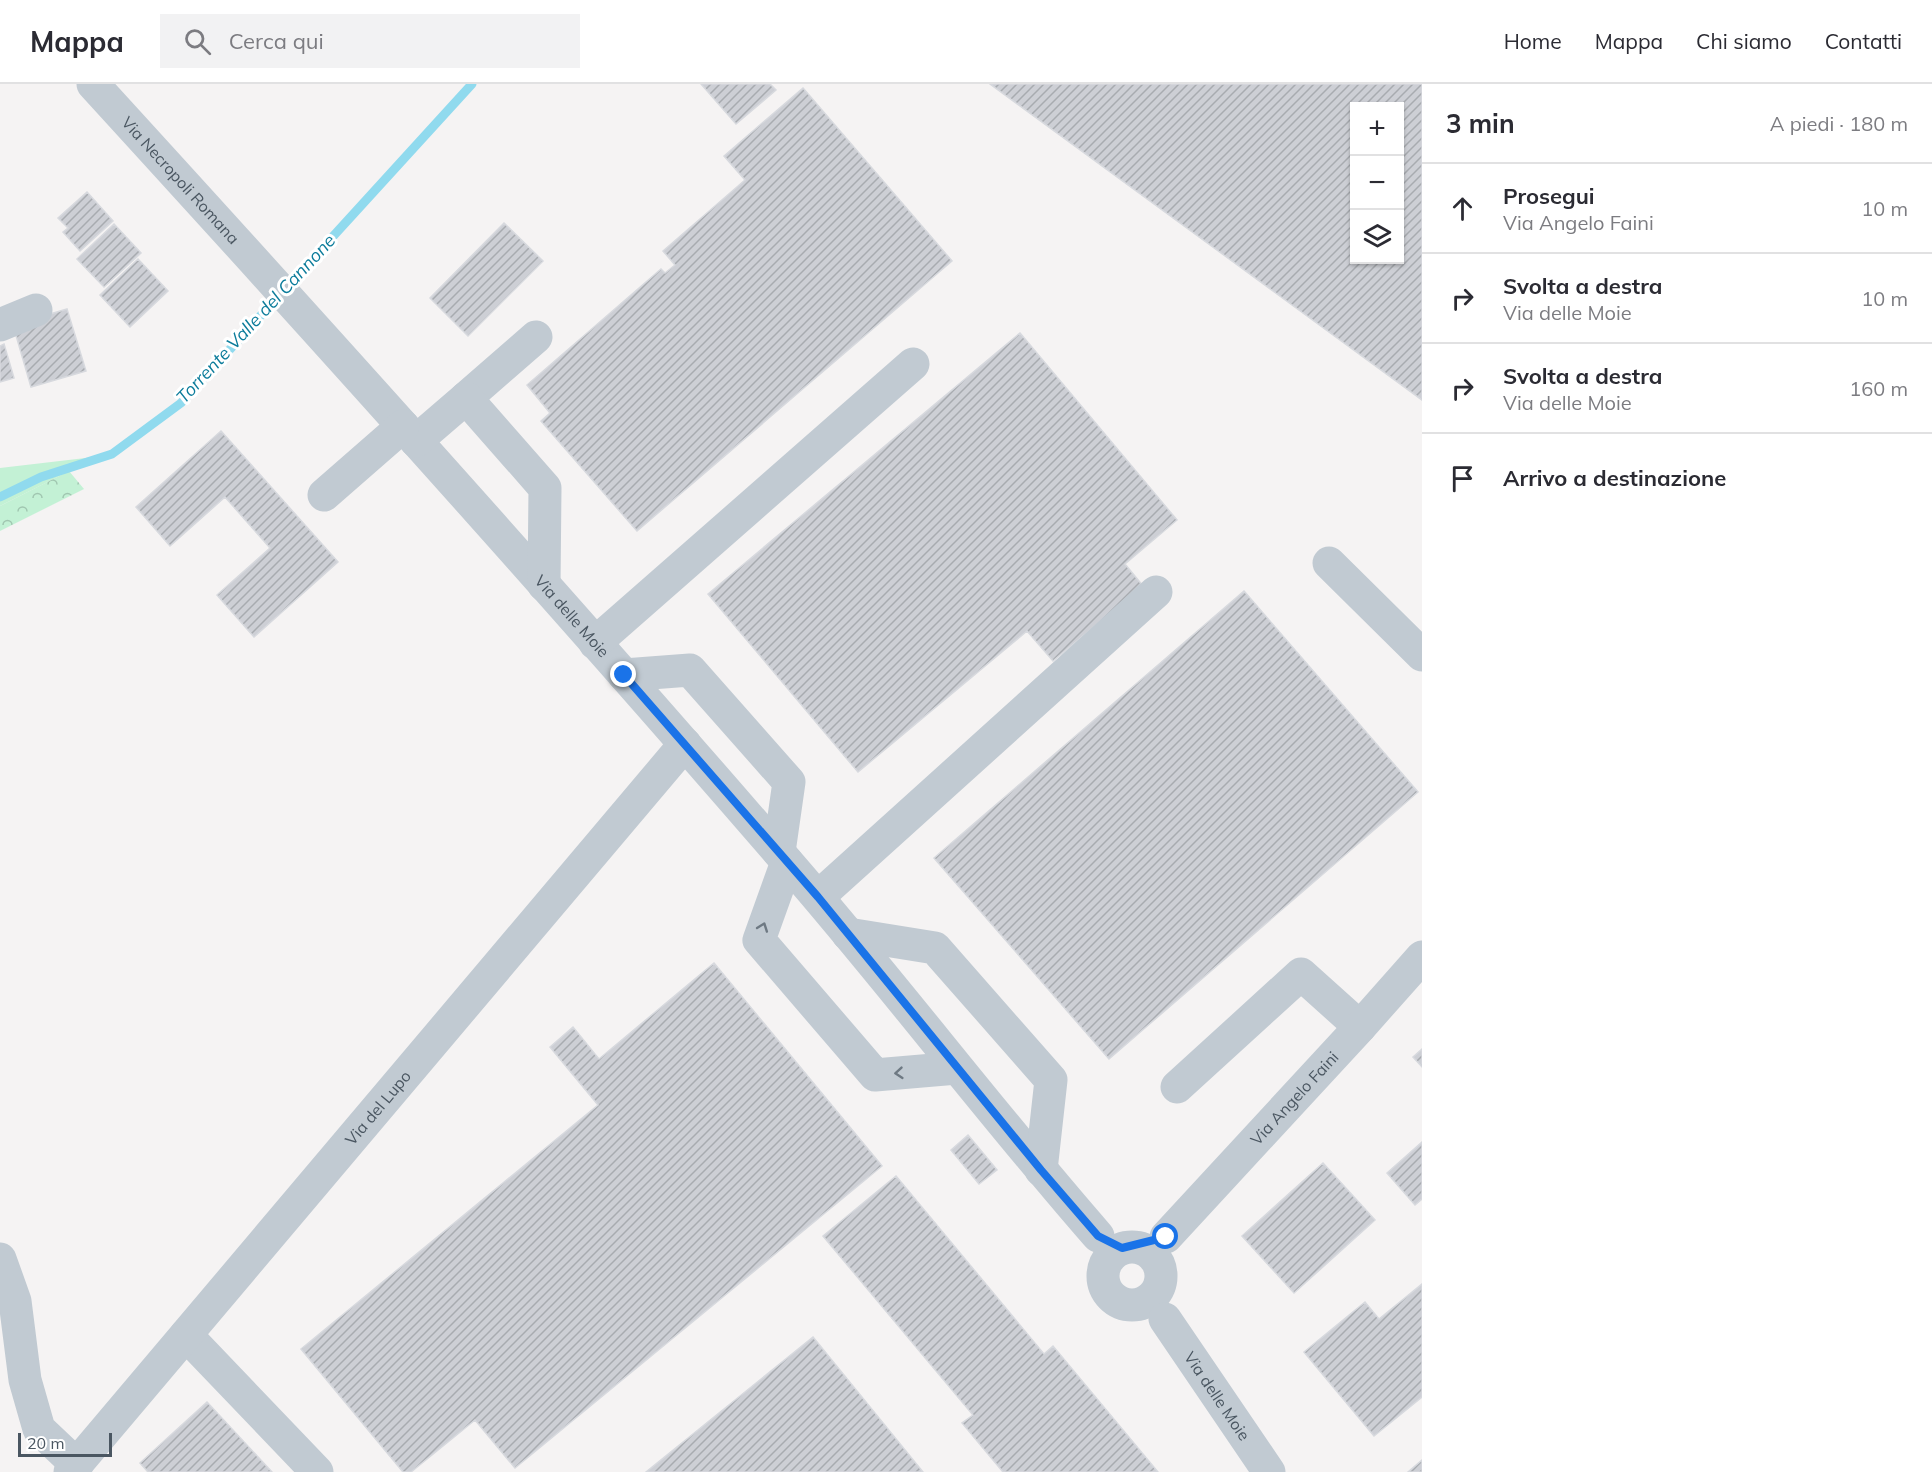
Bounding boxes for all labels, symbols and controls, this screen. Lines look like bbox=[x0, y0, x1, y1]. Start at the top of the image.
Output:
search box bbox=[160, 14, 580, 68]
text: Mappa bbox=[30, 24, 124, 59]
icon: search bbox=[181, 25, 214, 58]
text: Cerca qui bbox=[229, 27, 324, 55]
text: Home bbox=[1504, 28, 1562, 54]
text: Mappa bbox=[1595, 28, 1663, 54]
text: Chi siamo bbox=[1696, 28, 1792, 54]
text: Contatti bbox=[1825, 28, 1902, 54]
map controls bbox=[1350, 102, 1404, 264]
button: + bbox=[1350, 102, 1404, 156]
text: 3 min bbox=[1446, 107, 1515, 140]
text: A piedi · 180 m bbox=[1770, 111, 1908, 136]
street label: Via Necropoli Romana bbox=[117, 112, 244, 248]
button: − bbox=[1350, 156, 1404, 210]
text: Prosegui bbox=[1503, 182, 1595, 210]
icon: ahead bbox=[1446, 192, 1479, 225]
text: 10 m bbox=[1861, 196, 1908, 221]
button: layers bbox=[1350, 210, 1404, 264]
text: Via Angelo Faini bbox=[1503, 210, 1654, 235]
water label: Torrente Valle del Cannone bbox=[171, 229, 340, 408]
text: Svolta a destra bbox=[1503, 272, 1662, 300]
icon: right bbox=[1446, 282, 1479, 315]
text: 10 m bbox=[1861, 286, 1908, 311]
text: Via delle Moie bbox=[1503, 300, 1632, 325]
text: Svolta a destra bbox=[1503, 362, 1662, 390]
icon: right bbox=[1446, 372, 1479, 405]
text: 160 m bbox=[1849, 376, 1908, 401]
text: Via delle Moie bbox=[1503, 390, 1632, 415]
icon: arrive bbox=[1446, 462, 1479, 495]
text: Arrivo a destinazione bbox=[1503, 464, 1726, 492]
street label: Via delle Moie bbox=[531, 571, 614, 661]
route end bbox=[610, 661, 636, 687]
one-way arrow bbox=[756, 922, 769, 933]
street label: Via Angelo Faini bbox=[1246, 1047, 1343, 1149]
street label: Via del Lupo bbox=[341, 1066, 415, 1149]
one-way arrow bbox=[894, 1066, 903, 1079]
route start bbox=[1152, 1223, 1178, 1249]
street label: Via delle Moie bbox=[1180, 1348, 1255, 1444]
scale bar bbox=[18, 1430, 112, 1458]
text: 20 m bbox=[27, 1433, 64, 1453]

